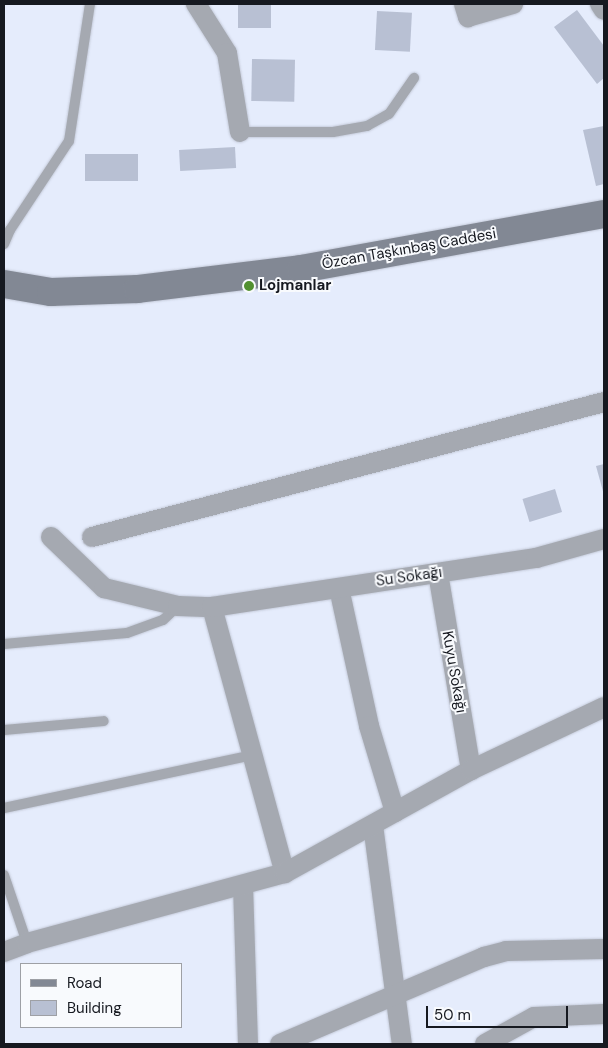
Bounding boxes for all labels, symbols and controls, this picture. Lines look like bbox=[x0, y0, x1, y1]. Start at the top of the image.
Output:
street label: Özcan Taşkınbaş Caddesi bbox=[320, 225, 498, 273]
place label: Lojmanlar bbox=[259, 277, 331, 295]
marker: Lojmanlar bbox=[243, 280, 255, 292]
street label: Su Sokağı bbox=[375, 563, 443, 591]
street label: Kuyu Sokağı bbox=[438, 630, 470, 714]
legend bbox=[20, 963, 182, 1028]
text: Road bbox=[67, 973, 102, 993]
scale bar bbox=[428, 996, 570, 1028]
text: Building bbox=[67, 998, 122, 1018]
text: 50 m bbox=[434, 1005, 471, 1025]

